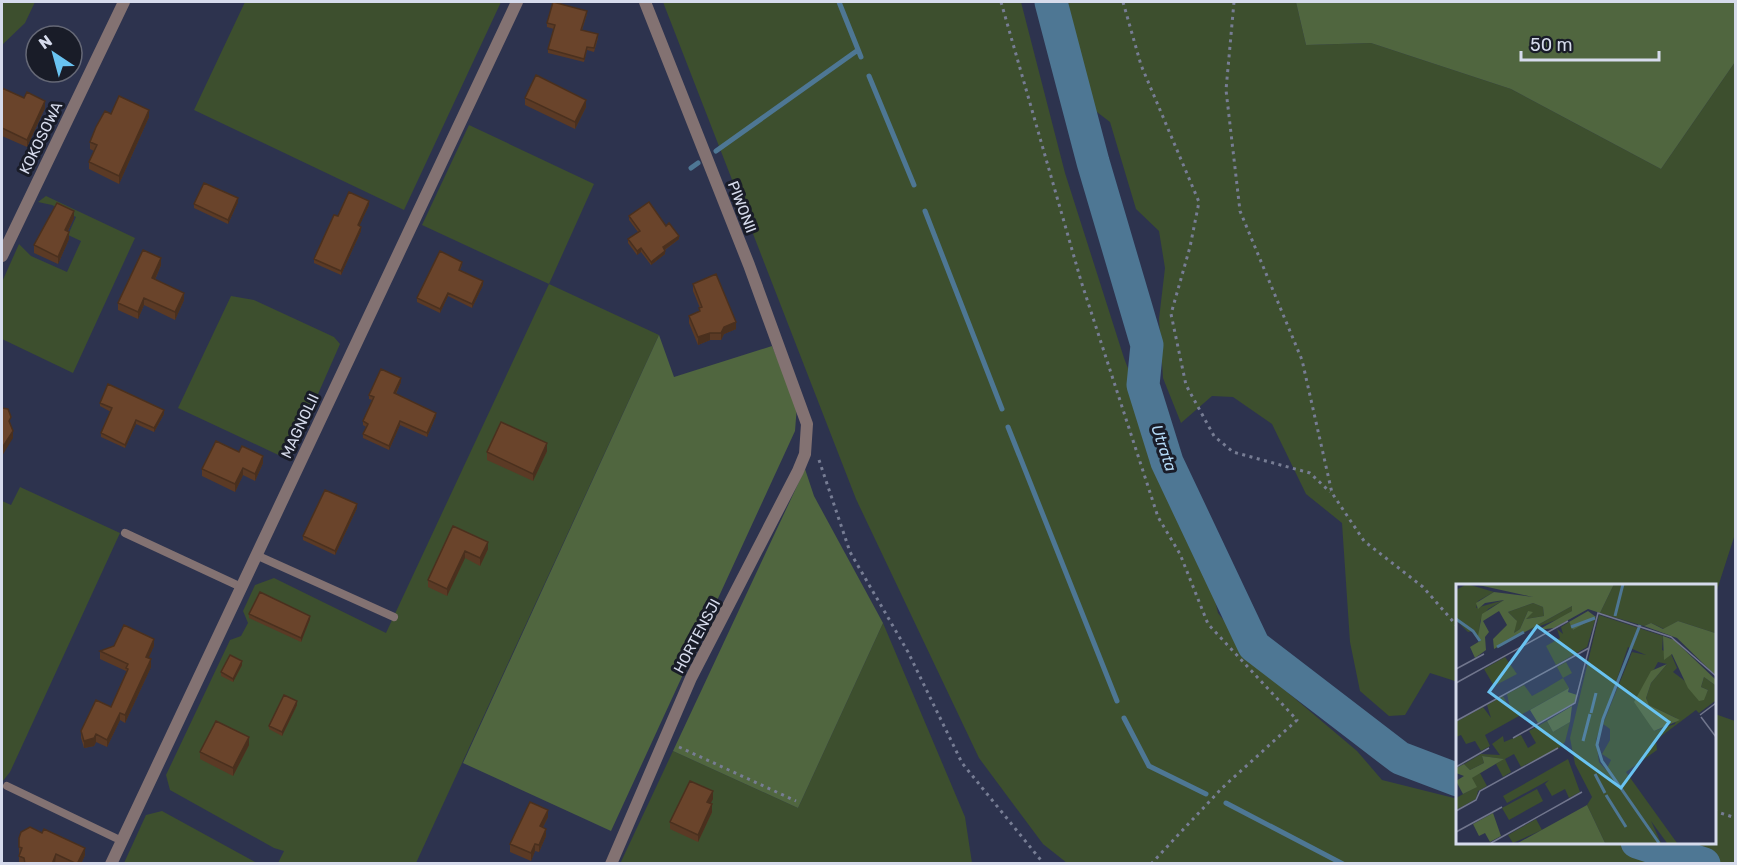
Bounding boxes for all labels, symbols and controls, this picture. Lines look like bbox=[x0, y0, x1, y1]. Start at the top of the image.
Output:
north arrow bbox=[24, 24, 84, 84]
scale bar bbox=[1521, 24, 1659, 62]
text: N bbox=[35, 31, 56, 53]
text: 50 m bbox=[1530, 34, 1573, 56]
street label: KOKOSOWA bbox=[16, 99, 66, 177]
street label: PIWONII bbox=[724, 178, 760, 236]
street label: MAGNOLII bbox=[277, 391, 323, 461]
water label: Utrata bbox=[1147, 422, 1181, 474]
inset map bbox=[1456, 584, 1716, 844]
street label: HORTENSJI bbox=[670, 596, 724, 676]

